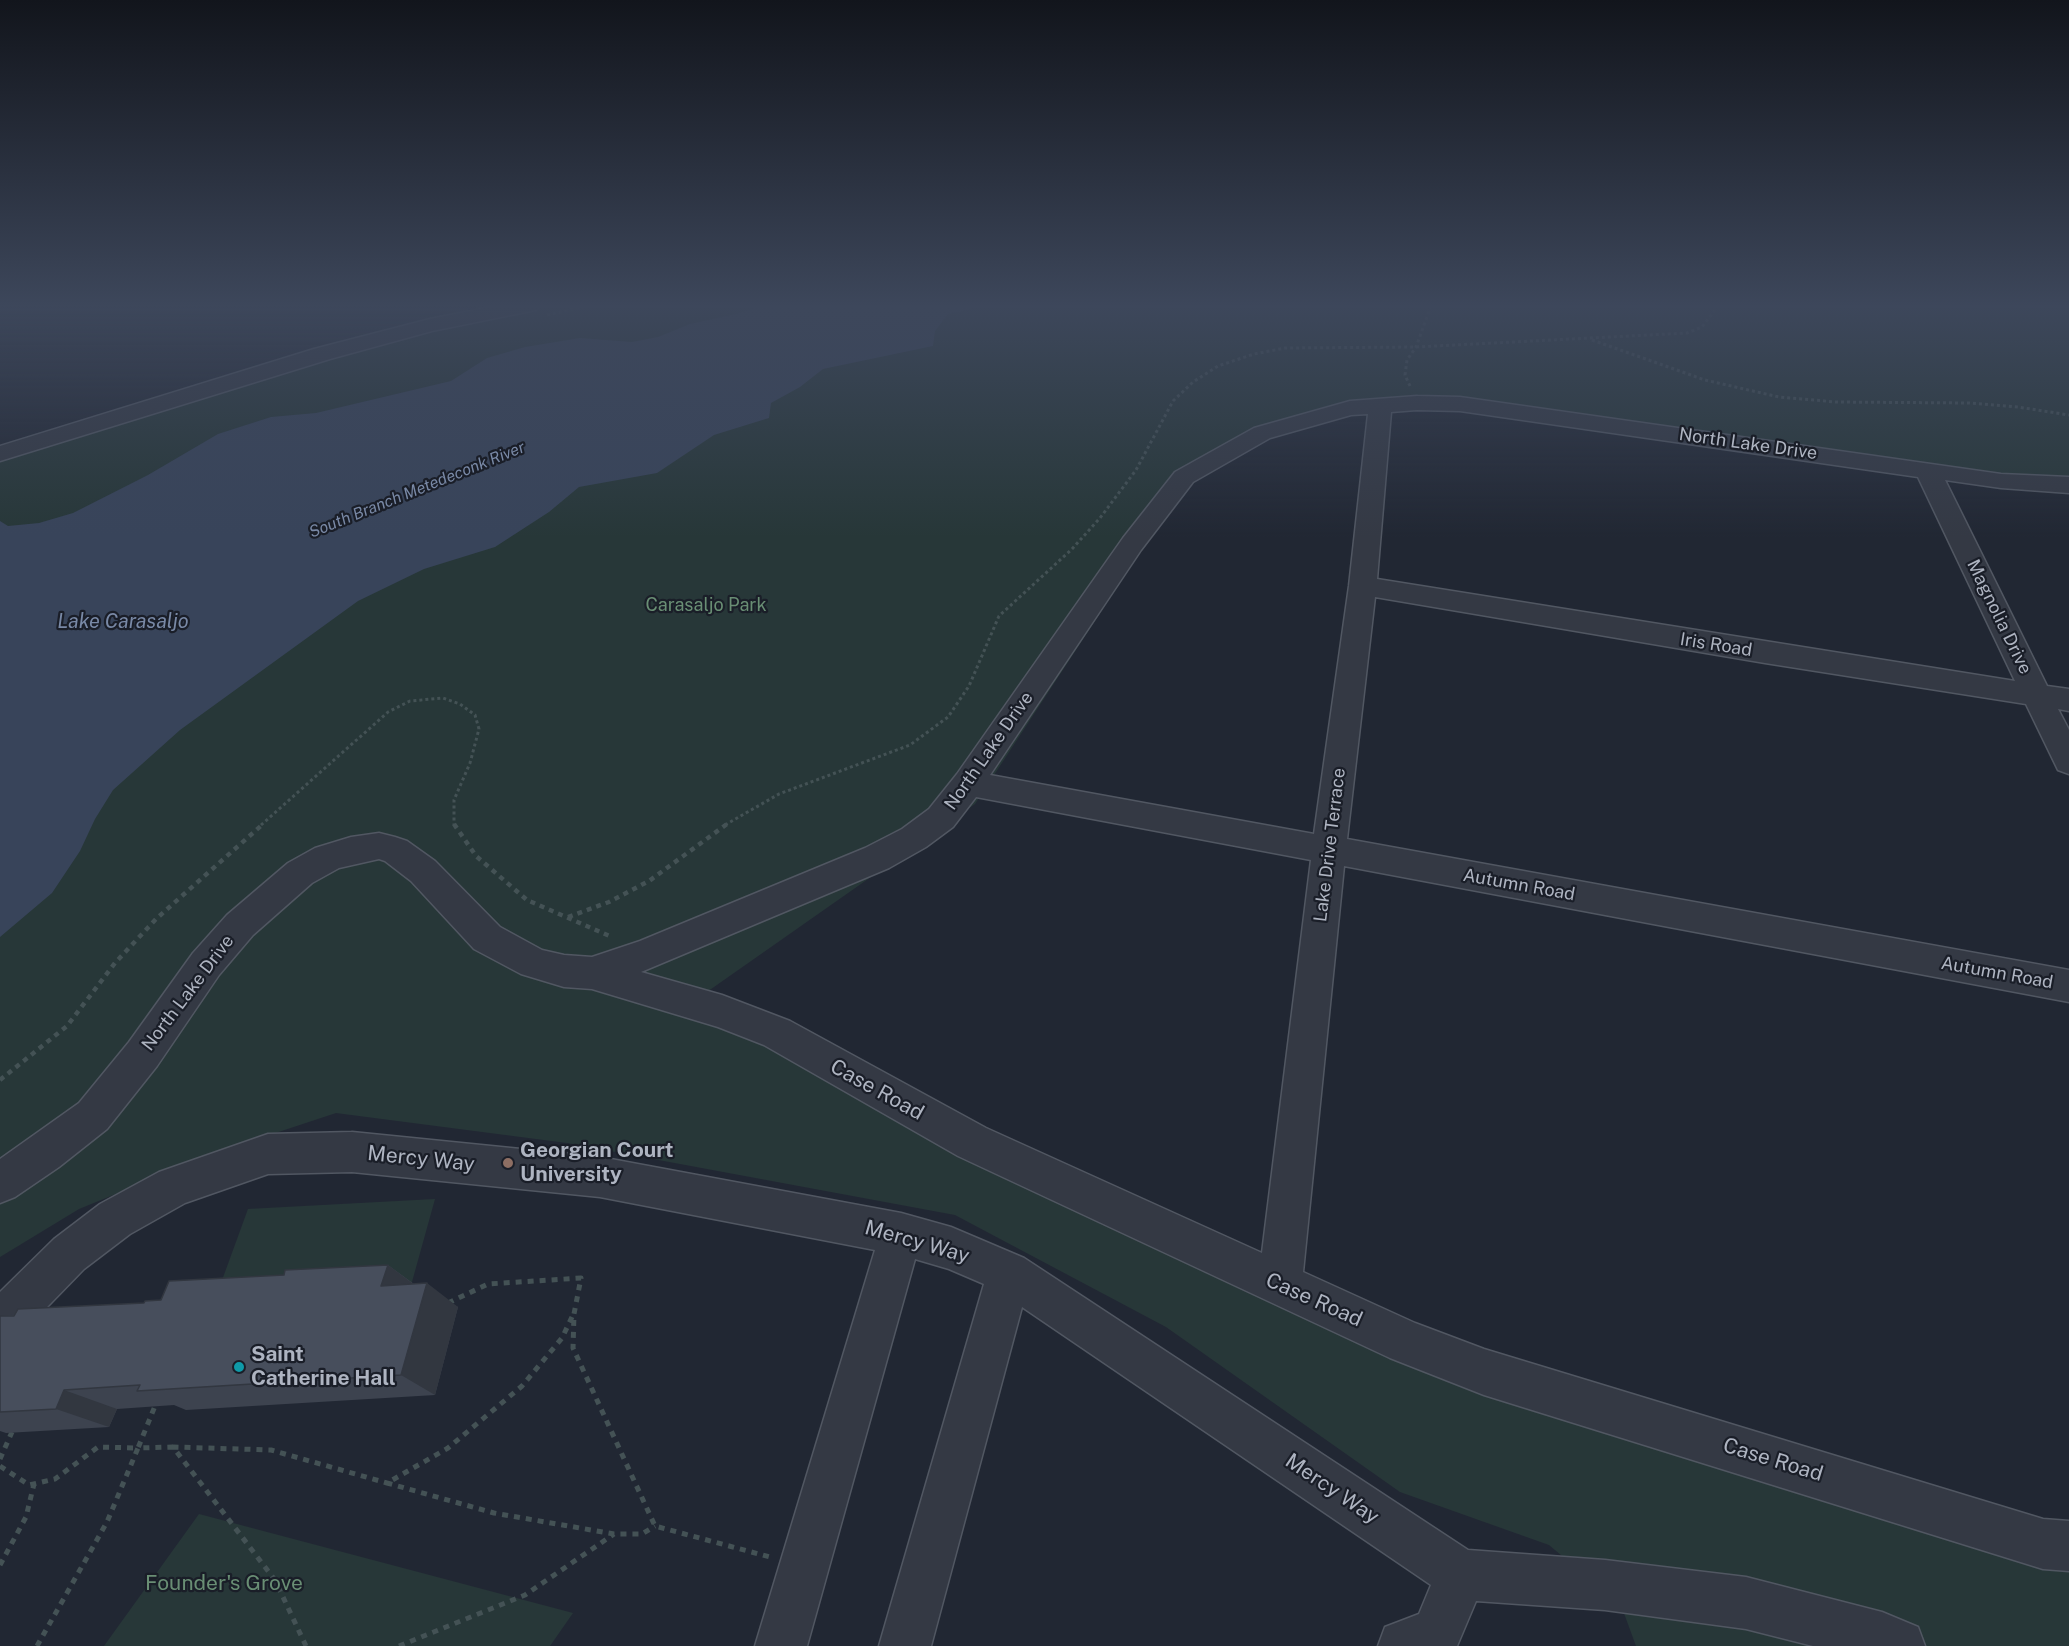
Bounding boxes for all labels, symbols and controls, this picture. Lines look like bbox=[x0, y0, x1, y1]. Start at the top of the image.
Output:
street label: North Lake Drive bbox=[1677, 424, 1819, 464]
water label: South Branch Metedeconk River bbox=[306, 438, 528, 542]
street label: Magnolia Drive bbox=[1962, 556, 2036, 678]
park label: Carasaljo Park bbox=[645, 594, 767, 616]
water label: Lake Carasaljo bbox=[57, 610, 189, 634]
street label: Iris Road bbox=[1678, 629, 1754, 661]
street label: North Lake Drive bbox=[940, 688, 1038, 814]
street label: Lake Drive Terrace bbox=[1310, 767, 1350, 923]
street label: Autumn Road bbox=[1461, 865, 1577, 905]
street label: North Lake Drive bbox=[137, 931, 239, 1055]
street label: Autumn Road bbox=[1939, 953, 2055, 993]
street label: Case Road bbox=[826, 1054, 928, 1126]
place label: Georgian Court University bbox=[520, 1138, 674, 1188]
street label: Mercy Way bbox=[366, 1141, 476, 1177]
marker: Georgian Court University bbox=[501, 1156, 515, 1170]
street label: Mercy Way bbox=[862, 1215, 972, 1269]
street label: Case Road bbox=[1262, 1268, 1366, 1332]
place label: Saint Catherine Hall bbox=[251, 1342, 396, 1392]
marker: Saint Catherine Hall bbox=[232, 1360, 246, 1374]
street label: Case Road bbox=[1720, 1433, 1826, 1487]
street label: Mercy Way bbox=[1280, 1448, 1384, 1530]
park label: Founder's Grove bbox=[145, 1571, 303, 1597]

